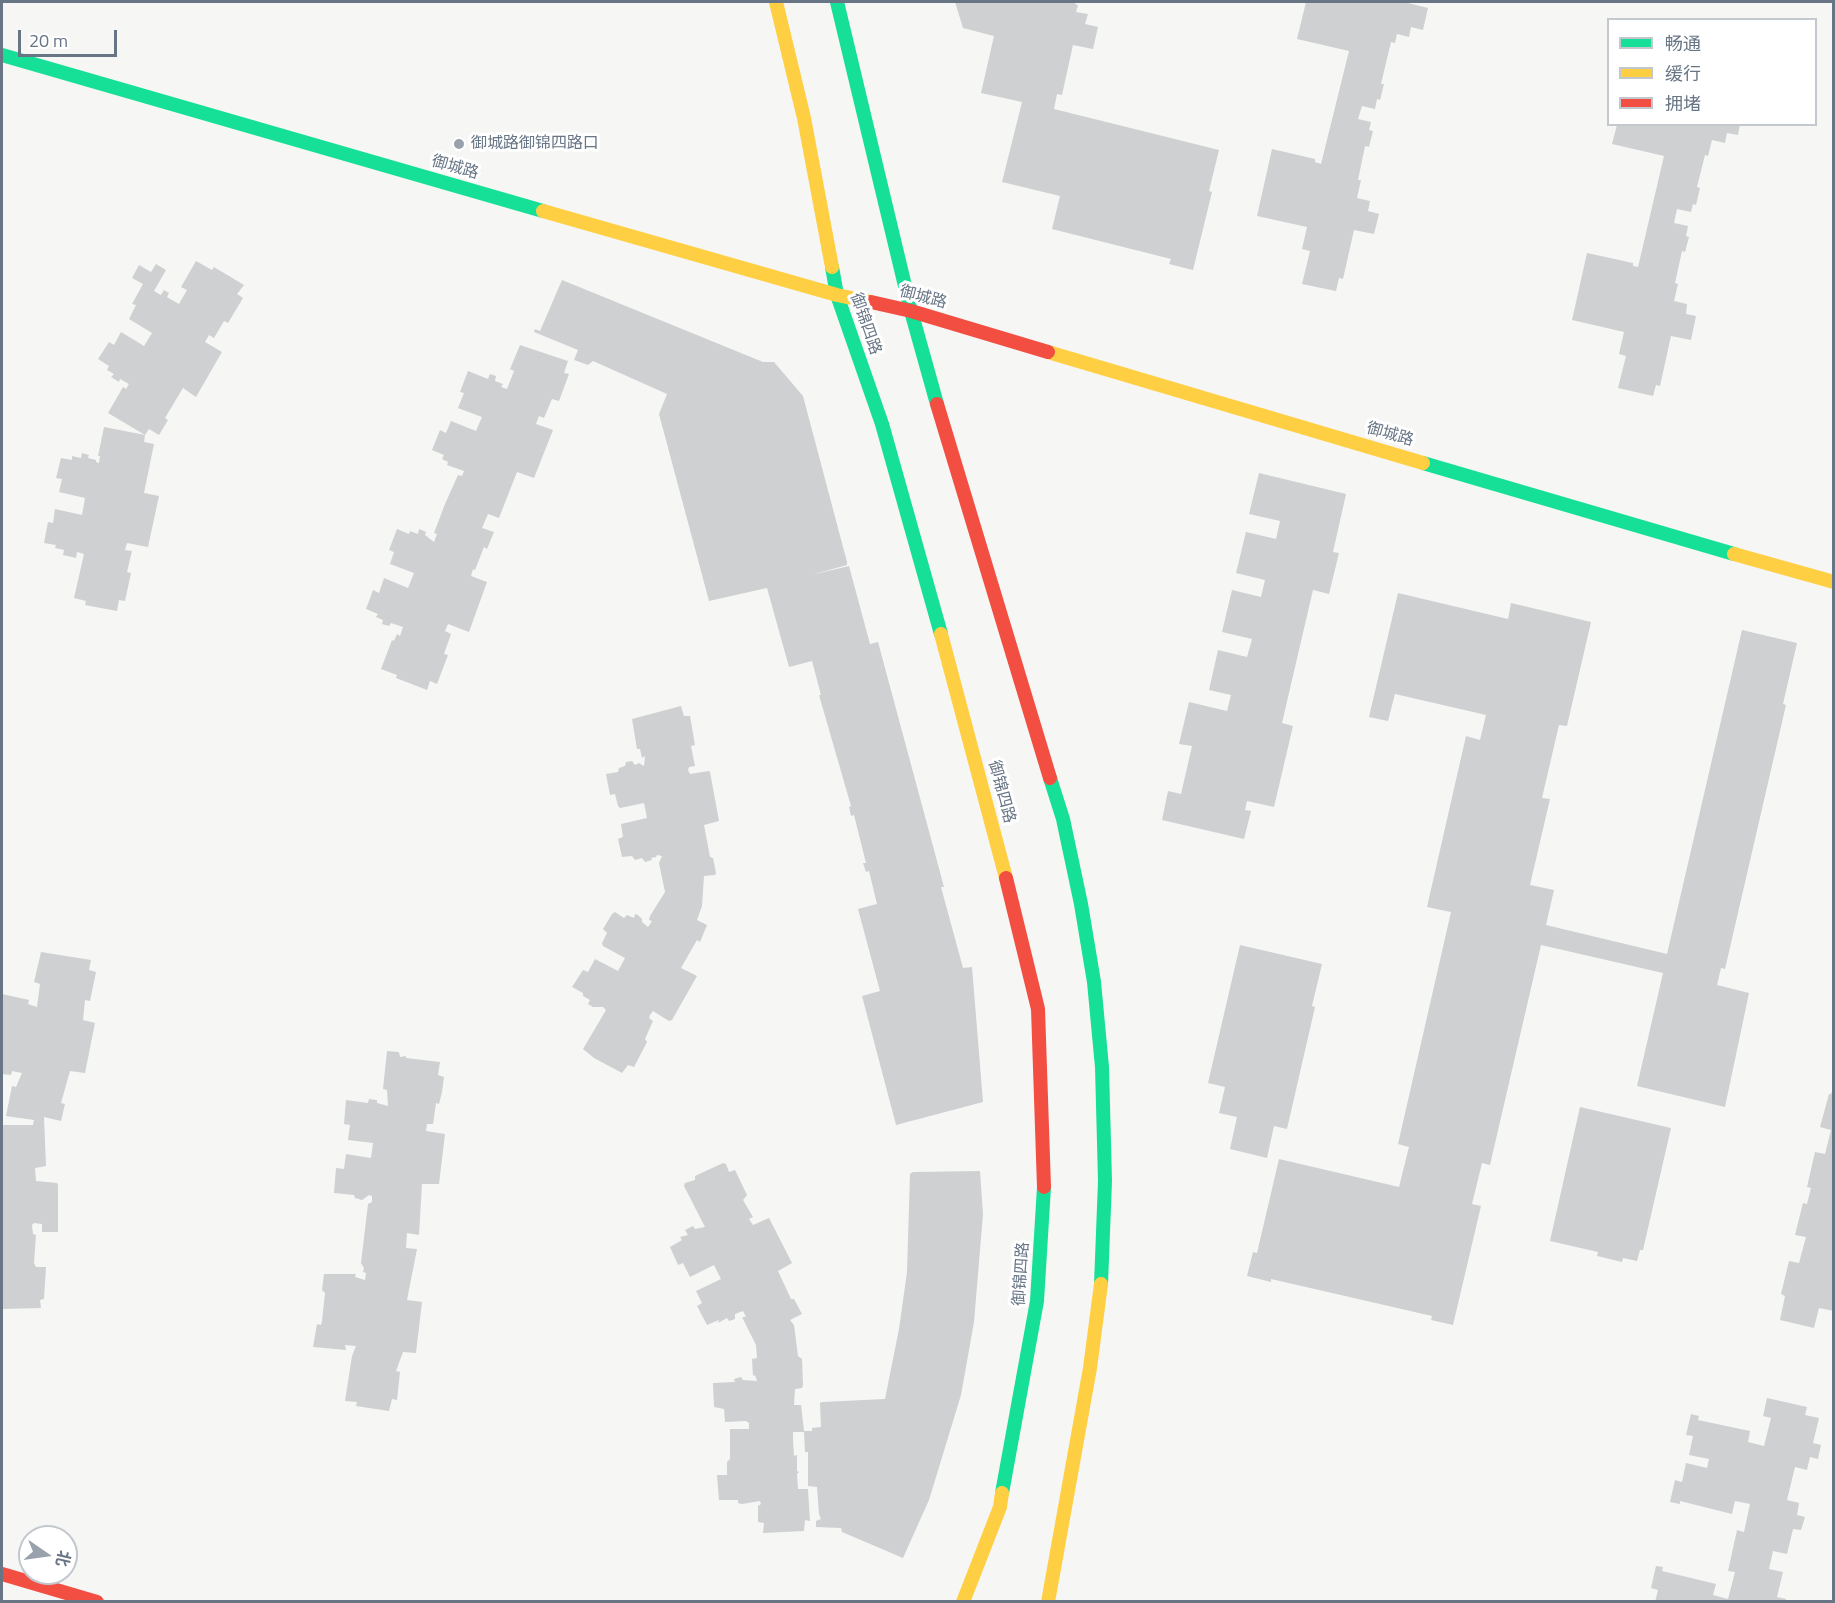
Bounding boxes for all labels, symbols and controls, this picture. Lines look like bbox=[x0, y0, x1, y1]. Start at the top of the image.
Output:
scale bar bbox=[21, 18, 120, 56]
legend bbox=[1607, 18, 1817, 126]
text: 20 m bbox=[29, 27, 68, 54]
text: 畅通 bbox=[1665, 30, 1701, 57]
text: 缓行 bbox=[1665, 60, 1701, 87]
text: 拥堵 bbox=[1665, 90, 1701, 117]
place label: 御城路御锦四路口 bbox=[471, 134, 599, 154]
marker: 御城路御锦四路口 bbox=[452, 137, 466, 151]
street label: 御城路 bbox=[429, 152, 481, 184]
street label: 御城路 bbox=[897, 283, 949, 313]
street label: 御锦四路 bbox=[846, 291, 884, 357]
street label: 御城路 bbox=[1364, 419, 1416, 451]
street label: 御锦四路 bbox=[983, 759, 1019, 825]
street label: 御锦四路 bbox=[1010, 1241, 1034, 1307]
north arrow bbox=[18, 1525, 78, 1585]
text: 北 bbox=[50, 1548, 77, 1569]

